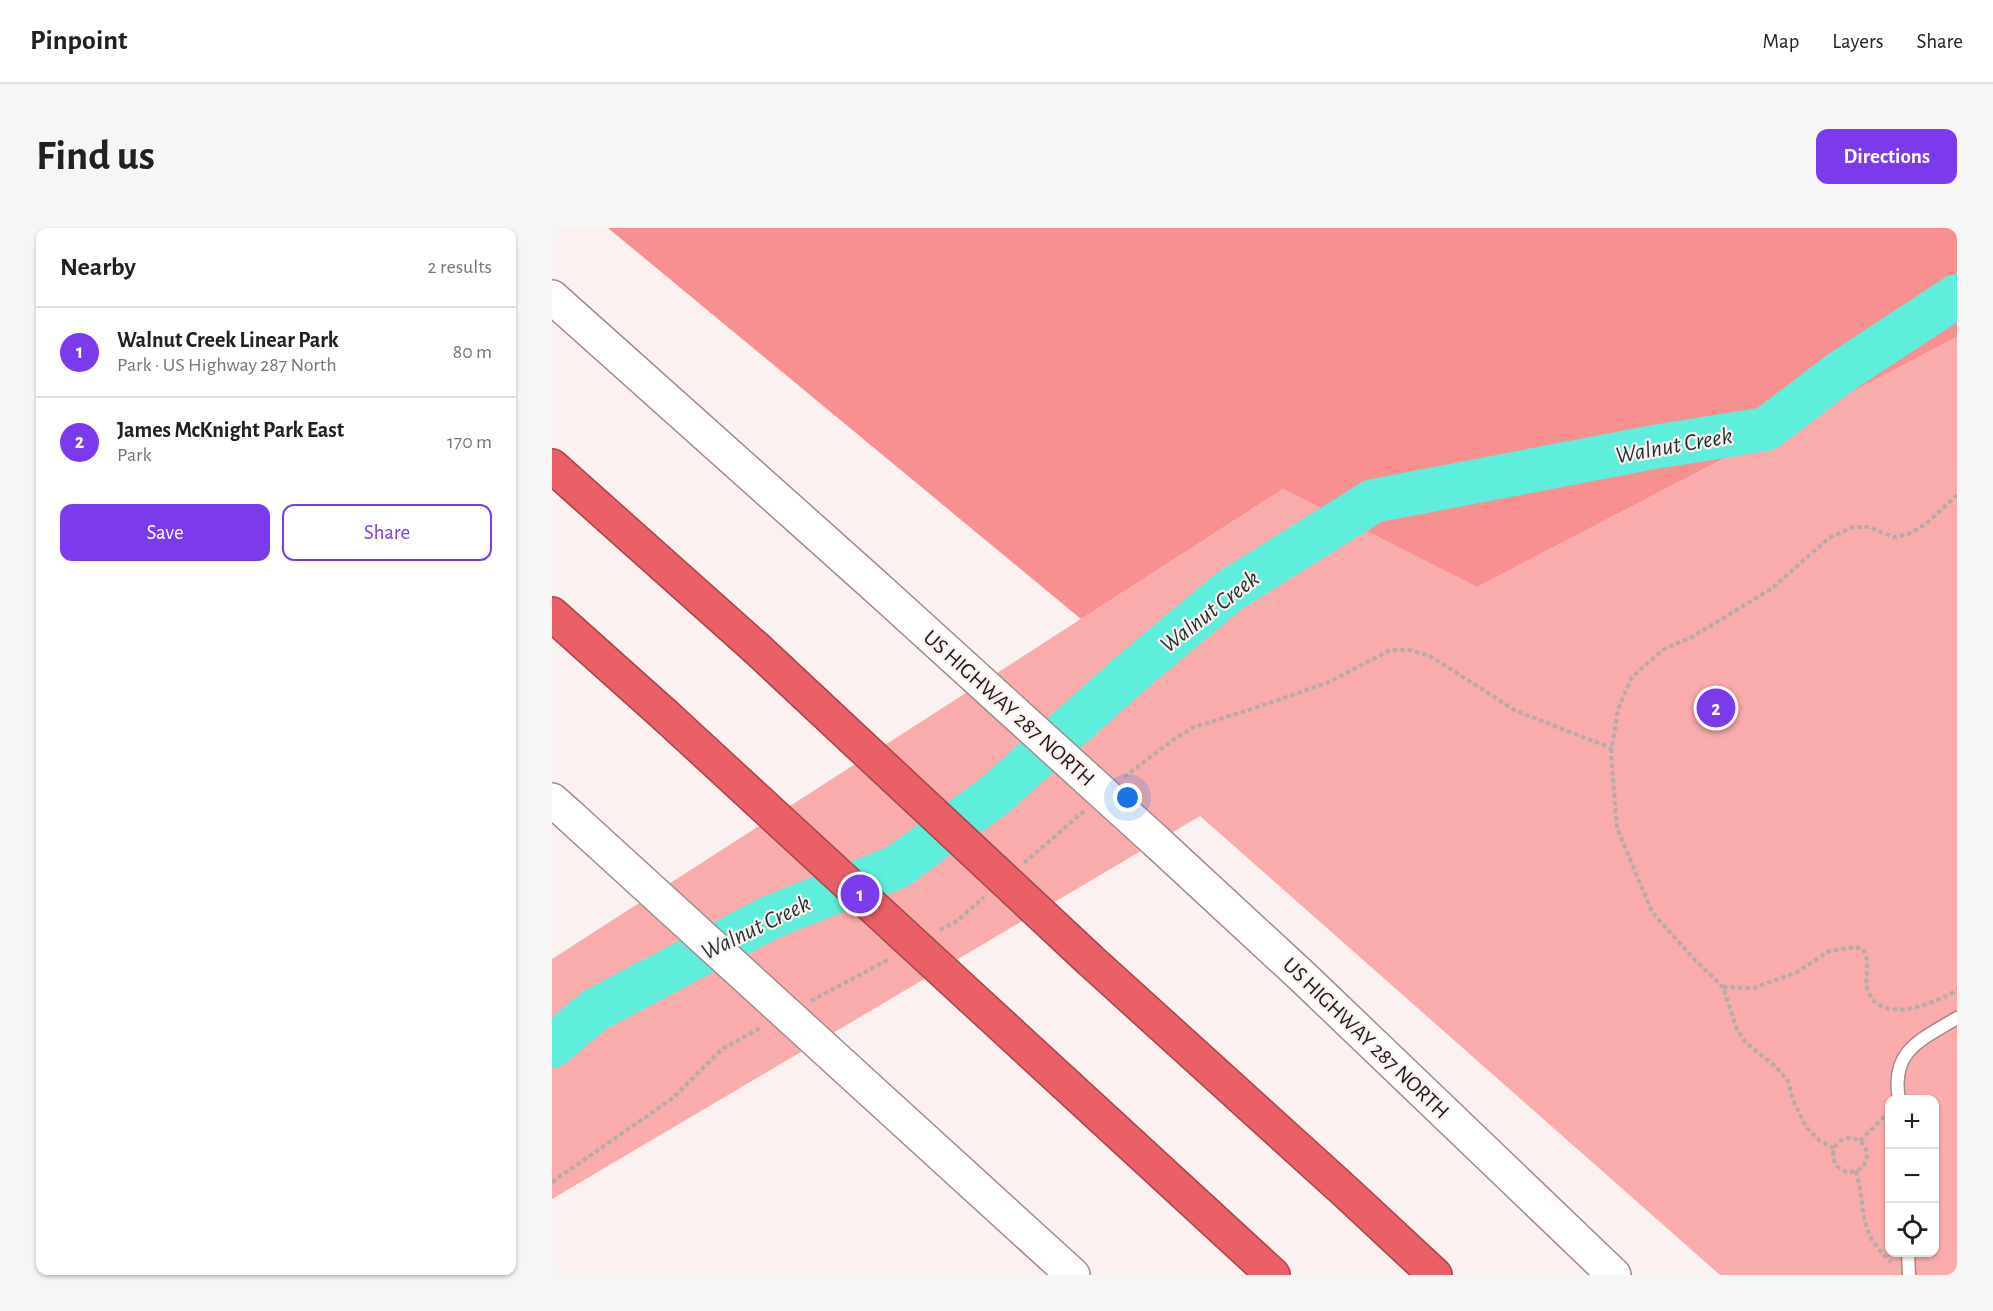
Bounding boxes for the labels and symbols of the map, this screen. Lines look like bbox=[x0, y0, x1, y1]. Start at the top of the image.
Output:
water label: Walnut Creek bbox=[1614, 424, 1734, 468]
water label: Walnut Creek bbox=[1156, 566, 1264, 658]
street label: US HIGHWAY 287 NORTH bbox=[919, 626, 1099, 790]
pin: 2 bbox=[1696, 686, 1736, 730]
your location bbox=[1113, 783, 1142, 812]
pin: 1 bbox=[840, 872, 880, 916]
water label: Walnut Creek bbox=[698, 891, 814, 965]
street label: US HIGHWAY 287 NORTH bbox=[1279, 953, 1453, 1123]

